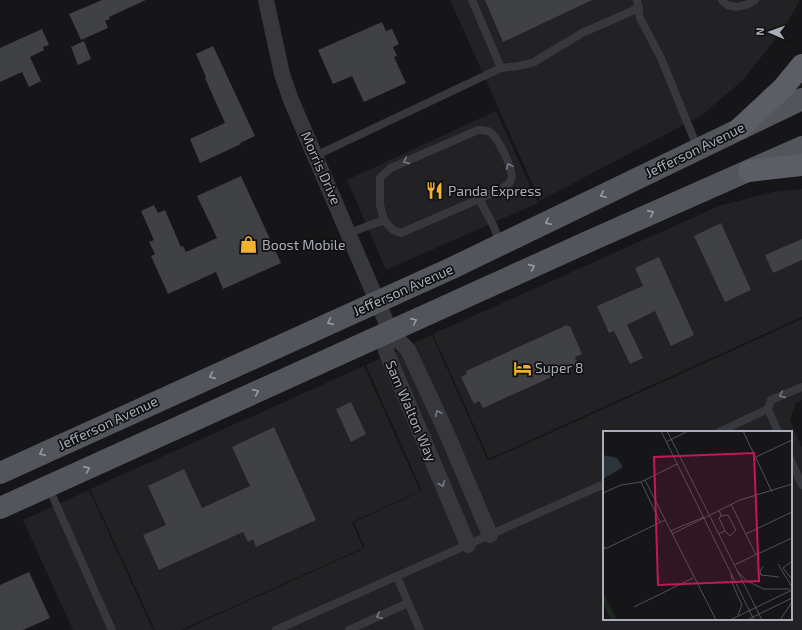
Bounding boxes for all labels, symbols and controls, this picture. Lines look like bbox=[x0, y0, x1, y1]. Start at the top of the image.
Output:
north arrow bbox=[750, 12, 790, 52]
text: N bbox=[753, 27, 766, 36]
street label: Jefferson Avenue bbox=[642, 118, 747, 181]
street label: Morris Drive bbox=[298, 129, 345, 207]
one-way arrow bbox=[403, 157, 410, 165]
one-way arrow bbox=[506, 162, 514, 170]
restaurant icon: Panda Express bbox=[425, 181, 445, 201]
place label: Panda Express bbox=[448, 182, 541, 199]
one-way arrow bbox=[600, 190, 607, 198]
one-way arrow bbox=[647, 210, 654, 218]
one-way arrow bbox=[545, 217, 552, 225]
shop icon: Boost Mobile bbox=[239, 235, 259, 255]
place label: Boost Mobile bbox=[262, 236, 346, 253]
street label: Jefferson Avenue bbox=[350, 260, 456, 319]
one-way arrow bbox=[528, 264, 535, 272]
one-way arrow bbox=[327, 317, 334, 325]
one-way arrow bbox=[409, 318, 417, 326]
street label: Sam Walton Way bbox=[383, 358, 441, 464]
hotel icon: Super 8 bbox=[512, 358, 532, 378]
place label: Super 8 bbox=[535, 359, 583, 376]
one-way arrow bbox=[208, 371, 216, 379]
one-way arrow bbox=[252, 389, 259, 397]
one-way arrow bbox=[779, 390, 787, 398]
street label: Jefferson Avenue bbox=[55, 392, 160, 453]
one-way arrow bbox=[435, 410, 443, 418]
inset map bbox=[603, 431, 792, 620]
one-way arrow bbox=[39, 448, 47, 456]
one-way arrow bbox=[82, 466, 90, 474]
one-way arrow bbox=[437, 480, 445, 488]
one-way arrow bbox=[375, 611, 383, 619]

